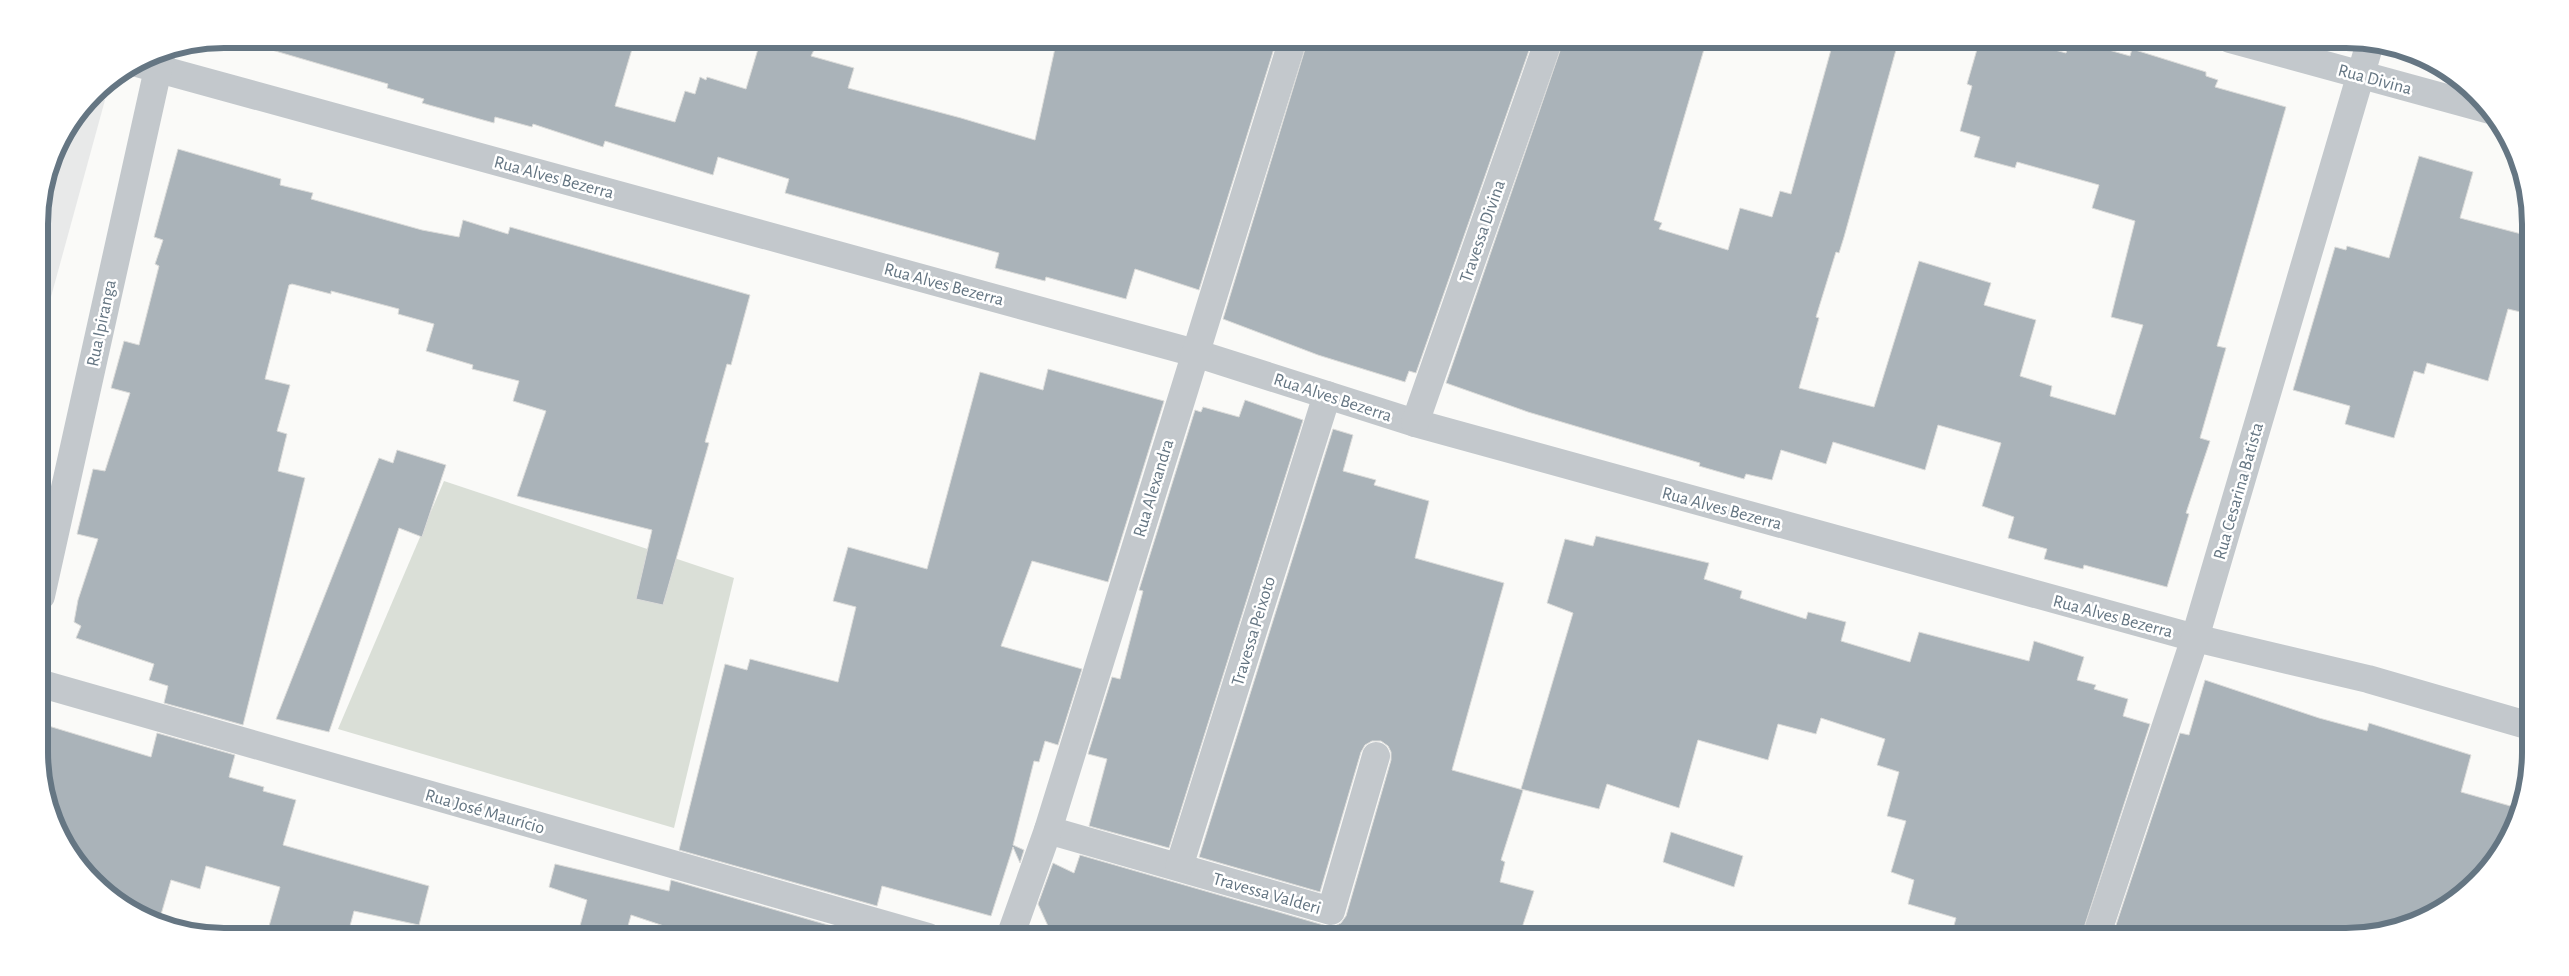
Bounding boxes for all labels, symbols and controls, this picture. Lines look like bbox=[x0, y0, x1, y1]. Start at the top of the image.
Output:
street label: Rua Divina bbox=[2336, 61, 2414, 98]
street label: Rua Alves Bezerra bbox=[492, 153, 616, 203]
street label: Travessa Divina bbox=[1457, 178, 1509, 285]
street label: Rua Alves Bezerra bbox=[882, 260, 1006, 310]
street label: Rua Ipiranga bbox=[84, 278, 120, 368]
street label: Rua Alves Bezerra bbox=[1271, 370, 1394, 426]
street label: Rua Cesarina Batista bbox=[2211, 421, 2267, 562]
street label: Rua Alexandra bbox=[1131, 437, 1177, 539]
street label: Rua Alves Bezerra bbox=[1660, 484, 1784, 534]
street label: Travessa Peixoto bbox=[1229, 574, 1279, 688]
street label: Rua Alves Bezerra bbox=[2051, 592, 2175, 642]
street label: Rua José Maurício bbox=[423, 786, 547, 838]
street label: Travessa Valderi bbox=[1211, 870, 1323, 918]

